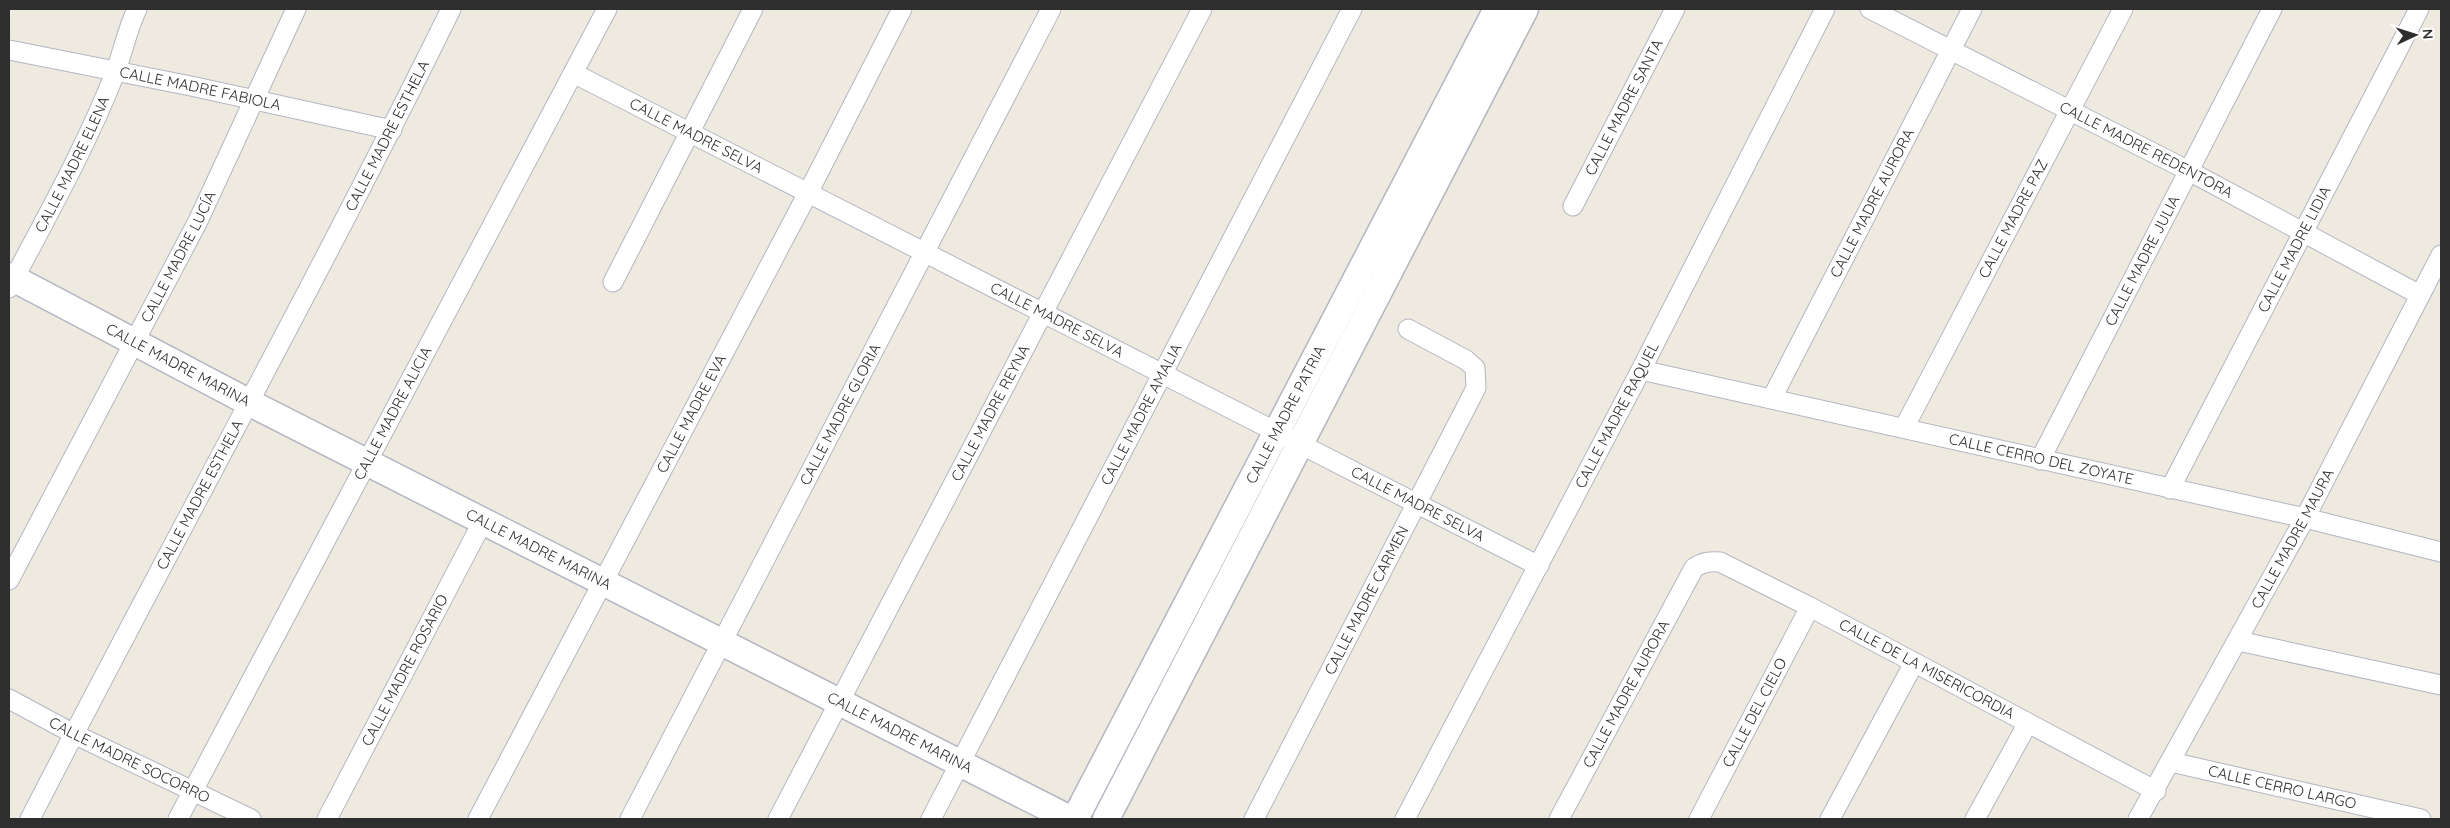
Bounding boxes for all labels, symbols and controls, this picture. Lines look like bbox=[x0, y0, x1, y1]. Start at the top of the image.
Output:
north arrow bbox=[2390, 10, 2440, 60]
text: N bbox=[2419, 28, 2437, 40]
street label: CALLE MADRE SANTA bbox=[1580, 36, 1667, 179]
street label: CALLE MADRE ESTHELA bbox=[341, 57, 433, 214]
street label: CALLE MADRE FABIOLA bbox=[118, 62, 283, 114]
street label: CALLE MADRE ELENA bbox=[30, 93, 113, 236]
street label: CALLE MADRE SELVA bbox=[627, 93, 766, 177]
street label: CALLE MADRE REDENTORA bbox=[2056, 97, 2237, 202]
street label: CALLE MADRE AURORA bbox=[1825, 125, 1918, 281]
street label: CALLE MADRE PAZ bbox=[1974, 156, 2052, 281]
street label: CALLE MADRE LIDIA bbox=[2253, 182, 2335, 316]
street label: CALLE MADRE LUCÍA bbox=[136, 188, 220, 326]
street label: CALLE MADRE JULIA bbox=[2101, 192, 2184, 329]
street label: CALLE MADRE SELVA bbox=[987, 278, 1127, 362]
street label: CALLE MADRE MARINA bbox=[103, 319, 254, 411]
street label: CALLE MADRE RAQUEL bbox=[1571, 339, 1663, 491]
street label: CALLE MADRE GLORIA bbox=[795, 340, 885, 488]
street label: CALLE MADRE AMALIA bbox=[1096, 340, 1186, 488]
street label: CALLE MADRE REYNA bbox=[946, 341, 1034, 484]
street label: CALLE MADRE PATRIA bbox=[1241, 342, 1329, 487]
street label: CALLE MADRE ALICIA bbox=[349, 343, 436, 483]
street label: CALLE MADRE EVA bbox=[652, 351, 730, 476]
street label: CALLE MADRE ESTHELA bbox=[152, 416, 247, 573]
street label: CALLE CERRO DEL ZOYATE bbox=[1947, 429, 2135, 488]
street label: CALLE MADRE SELVA bbox=[1348, 462, 1488, 546]
street label: CALLE MADRE MAURA bbox=[2247, 465, 2338, 612]
street label: CALLE MADRE MARINA bbox=[463, 504, 615, 594]
street label: CALLE MADRE CARMEN bbox=[1320, 522, 1412, 678]
street label: CALLE MADRE ROSARIO bbox=[357, 591, 452, 749]
street label: CALLE DE LA MISERICORDIA bbox=[1836, 614, 2018, 723]
street label: CALLE MADRE AURORA bbox=[1578, 616, 1673, 771]
street label: CALLE DEL CIELO bbox=[1718, 654, 1791, 770]
street label: CALLE MADRE MARINA bbox=[824, 687, 976, 777]
street label: CALLE MADRE SOCORRO bbox=[46, 712, 213, 807]
street label: CALLE CERRO LARGO bbox=[2206, 761, 2358, 813]

